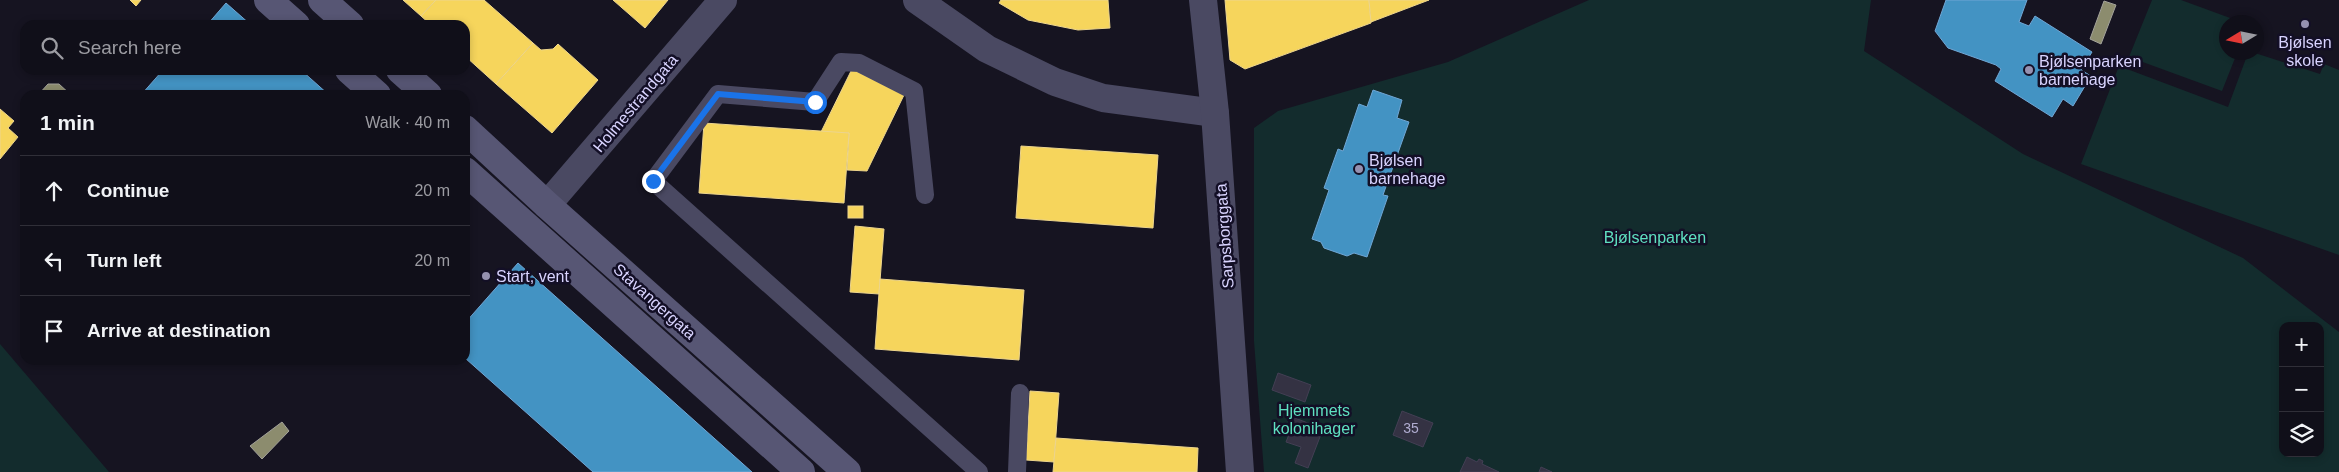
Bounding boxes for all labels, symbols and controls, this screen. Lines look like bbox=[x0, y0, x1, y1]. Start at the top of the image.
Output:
north arrow bbox=[2219, 15, 2264, 60]
marker: Bjølsen skole bbox=[2299, 18, 2311, 30]
search box bbox=[20, 20, 470, 75]
icon: search bbox=[38, 34, 66, 62]
place label: Bjølsen skole bbox=[2278, 34, 2332, 69]
text: Search here bbox=[78, 37, 182, 58]
street label: Holmestrandgata bbox=[590, 51, 681, 155]
place label: Bjølsenparken barnehage bbox=[2039, 53, 2141, 88]
marker: Bjølsenparken barnehage bbox=[2023, 64, 2035, 76]
route start bbox=[804, 91, 827, 114]
text: 1 min bbox=[40, 111, 95, 134]
text: Walk · 40 m bbox=[365, 114, 450, 131]
place label: Bjølsen barnehage bbox=[1369, 152, 1446, 187]
marker: Bjølsen barnehage bbox=[1353, 163, 1365, 175]
route end bbox=[642, 170, 665, 193]
icon: ahead bbox=[40, 177, 68, 205]
text: Continue bbox=[87, 180, 169, 201]
text: 20 m bbox=[414, 182, 450, 199]
street label: Sarpsborggata bbox=[1212, 183, 1237, 289]
park label: Bjølsenparken bbox=[1604, 229, 1706, 246]
icon: left bbox=[40, 247, 68, 275]
text: Turn left bbox=[87, 250, 162, 271]
text: 20 m bbox=[414, 252, 450, 269]
street label: Stavangergata bbox=[610, 260, 699, 343]
place label: Start, vent bbox=[496, 268, 569, 285]
marker: Start, vent bbox=[480, 270, 492, 282]
icon: arrive bbox=[40, 317, 68, 345]
text: Arrive at destination bbox=[87, 320, 271, 341]
map controls bbox=[2279, 322, 2324, 457]
button: + bbox=[2279, 322, 2324, 367]
button: − bbox=[2279, 367, 2324, 412]
park label: Hjemmets kolonihager bbox=[1273, 402, 1356, 437]
button: layers bbox=[2279, 412, 2324, 457]
house number: 35 bbox=[1403, 420, 1419, 436]

